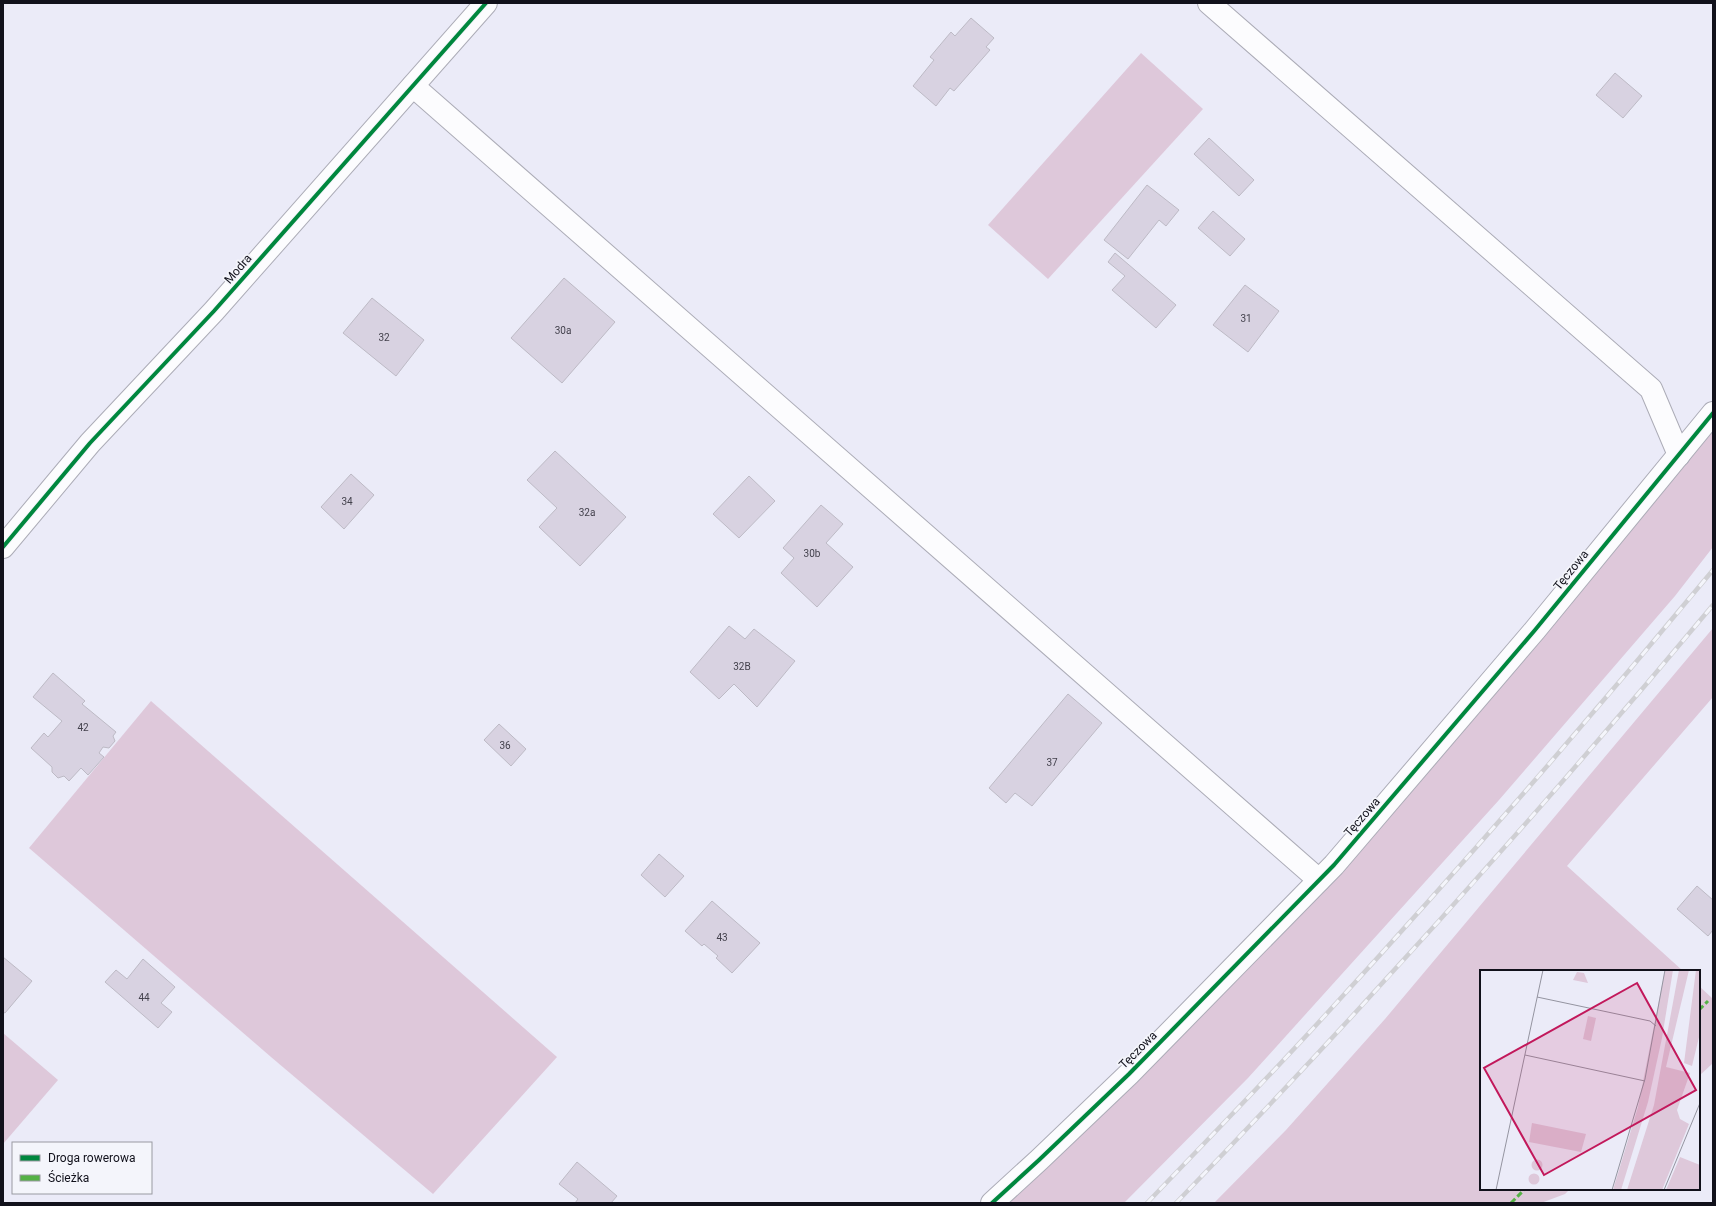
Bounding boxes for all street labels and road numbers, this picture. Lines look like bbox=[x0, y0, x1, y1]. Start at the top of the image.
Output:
street label: Modra bbox=[221, 251, 255, 287]
street label: Tęczowa bbox=[1551, 547, 1591, 593]
street label: Tęczowa bbox=[1341, 794, 1383, 840]
street label: Tęczowa bbox=[1116, 1028, 1160, 1072]

